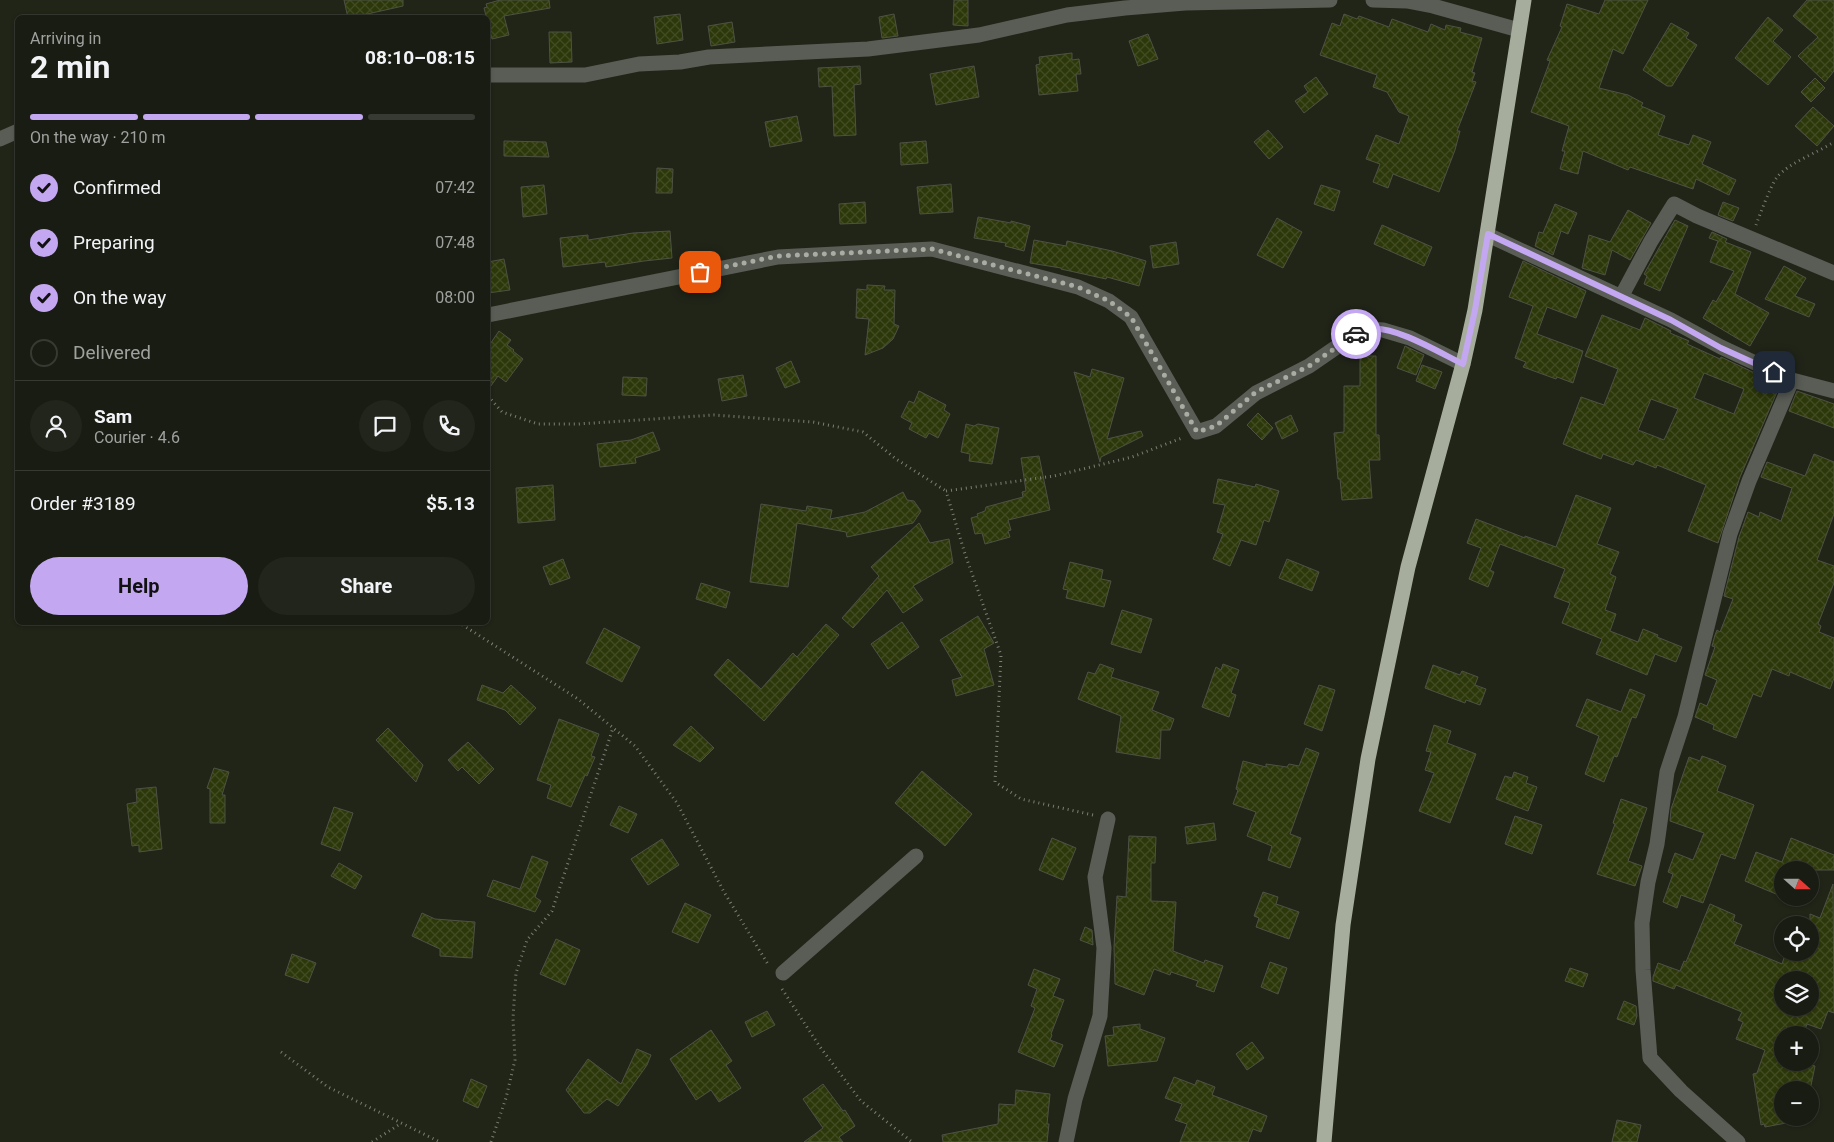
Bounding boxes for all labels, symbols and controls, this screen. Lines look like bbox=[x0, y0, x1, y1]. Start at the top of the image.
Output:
text: Arriving in bbox=[30, 29, 101, 48]
text: 08:10–08:15 bbox=[365, 46, 475, 69]
text: 2 min bbox=[30, 48, 110, 86]
text: On the way · 210 m bbox=[30, 128, 166, 147]
icon: check bbox=[30, 174, 58, 202]
text: Confirmed bbox=[73, 176, 161, 199]
text: 07:42 bbox=[435, 178, 475, 197]
icon: check bbox=[30, 229, 58, 257]
text: Preparing bbox=[73, 231, 155, 254]
text: 07:48 bbox=[435, 233, 475, 252]
pin bbox=[679, 251, 721, 293]
icon: bag bbox=[686, 258, 714, 286]
icon: check bbox=[30, 284, 58, 312]
text: On the way bbox=[73, 286, 166, 309]
text: 08:00 bbox=[435, 288, 475, 307]
courier bbox=[1331, 309, 1381, 359]
icon: car bbox=[1342, 320, 1370, 348]
text: Delivered bbox=[73, 341, 151, 364]
pin bbox=[1753, 351, 1795, 393]
icon: home bbox=[1760, 358, 1788, 386]
button: person bbox=[30, 400, 82, 452]
button: chat bbox=[359, 400, 411, 452]
button: phone bbox=[423, 400, 475, 452]
text: Sam bbox=[94, 405, 132, 428]
text: Courier · 4.6 bbox=[94, 428, 180, 447]
text: Order #3189 bbox=[30, 492, 136, 515]
text: $5.13 bbox=[426, 492, 475, 515]
button: Help bbox=[30, 557, 248, 615]
button: Share bbox=[258, 557, 475, 615]
north arrow bbox=[1774, 861, 1819, 906]
map controls bbox=[1774, 861, 1819, 1126]
button: locate bbox=[1774, 916, 1819, 961]
button: layers bbox=[1774, 971, 1819, 1016]
button: + bbox=[1774, 1026, 1819, 1071]
button: − bbox=[1774, 1081, 1819, 1126]

